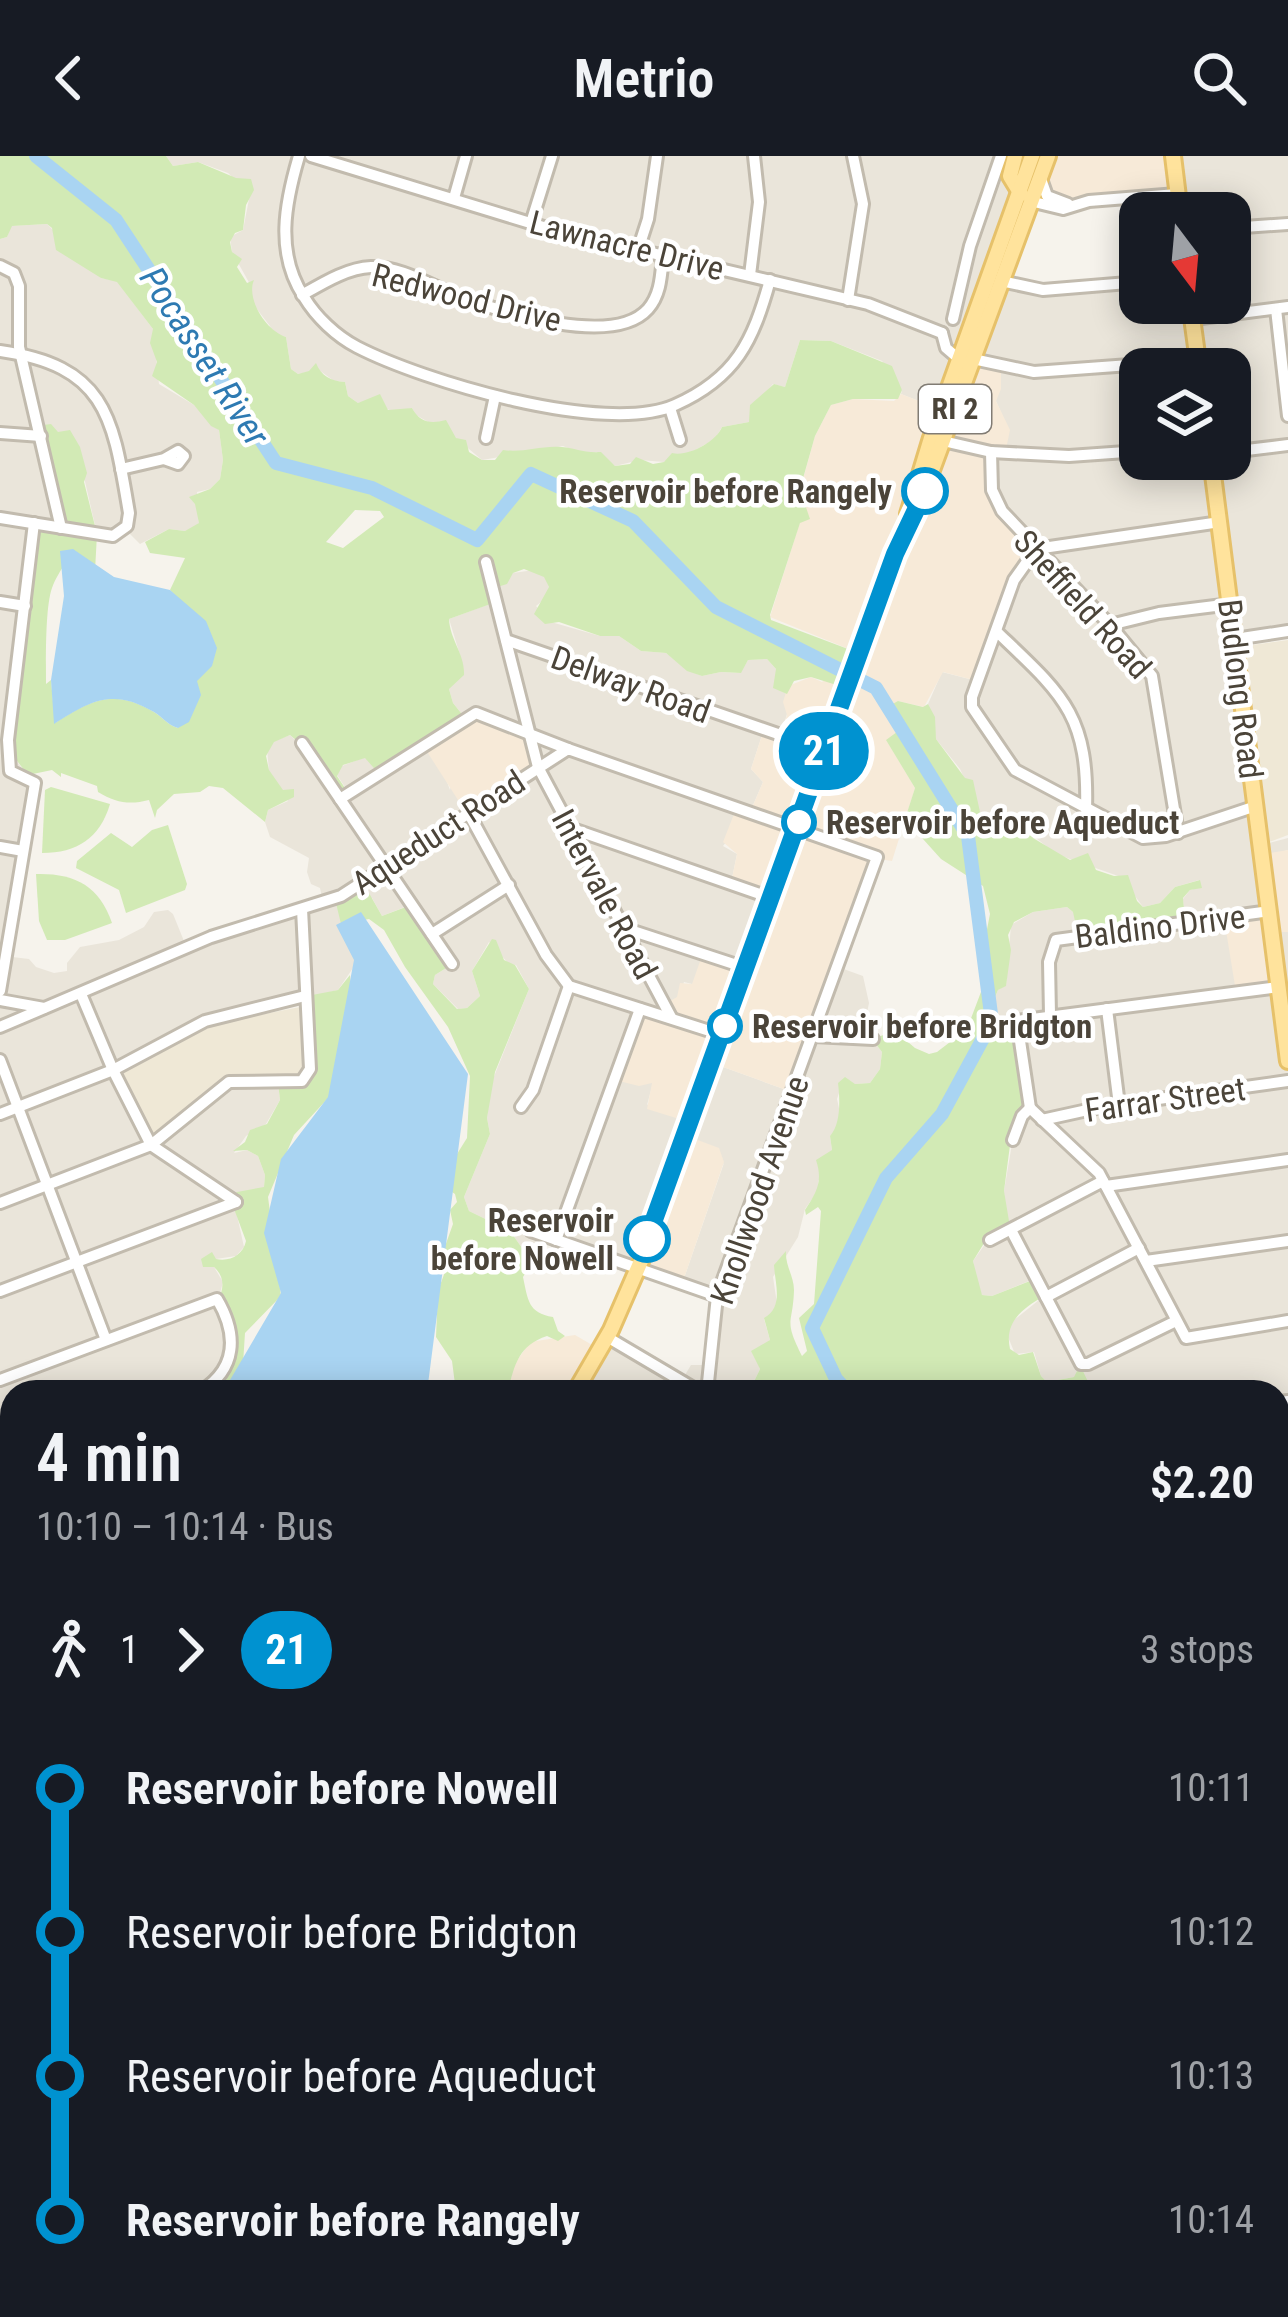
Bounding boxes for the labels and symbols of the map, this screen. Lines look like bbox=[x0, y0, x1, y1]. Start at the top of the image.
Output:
north arrow bbox=[1119, 192, 1251, 324]
street label: Lawnacre Drive bbox=[526, 203, 728, 288]
street label: Redwood Drive bbox=[368, 255, 566, 340]
water label: Pocasset River bbox=[131, 259, 278, 455]
road number: RI 2 bbox=[919, 385, 991, 433]
marker: Reservoir before Rangely bbox=[903, 469, 947, 513]
place label: Reservoir before Rangely bbox=[559, 472, 892, 511]
street label: Sheffield Road bbox=[1006, 522, 1159, 687]
street label: Budlong Road bbox=[1210, 597, 1271, 781]
street label: Delway Road bbox=[546, 638, 716, 731]
line badge: 21 bbox=[770, 712, 878, 790]
street label: Aqueduct Road bbox=[345, 762, 532, 903]
street label: Intervale Road bbox=[544, 803, 666, 986]
place label: Reservoir before Aqueduct bbox=[826, 803, 1179, 842]
marker: Reservoir before Aqueduct bbox=[783, 806, 815, 838]
street label: Baldino Drive bbox=[1073, 897, 1247, 956]
place label: Reservoir before Bridgton bbox=[752, 1007, 1092, 1046]
marker: Reservoir before Bridgton bbox=[709, 1010, 741, 1042]
street label: Farrar Street bbox=[1082, 1069, 1248, 1130]
street label: Knollwood Avenue bbox=[702, 1071, 817, 1309]
place label: Reservoir before Nowell bbox=[431, 1201, 614, 1278]
marker: Reservoir before Nowell bbox=[625, 1217, 669, 1261]

